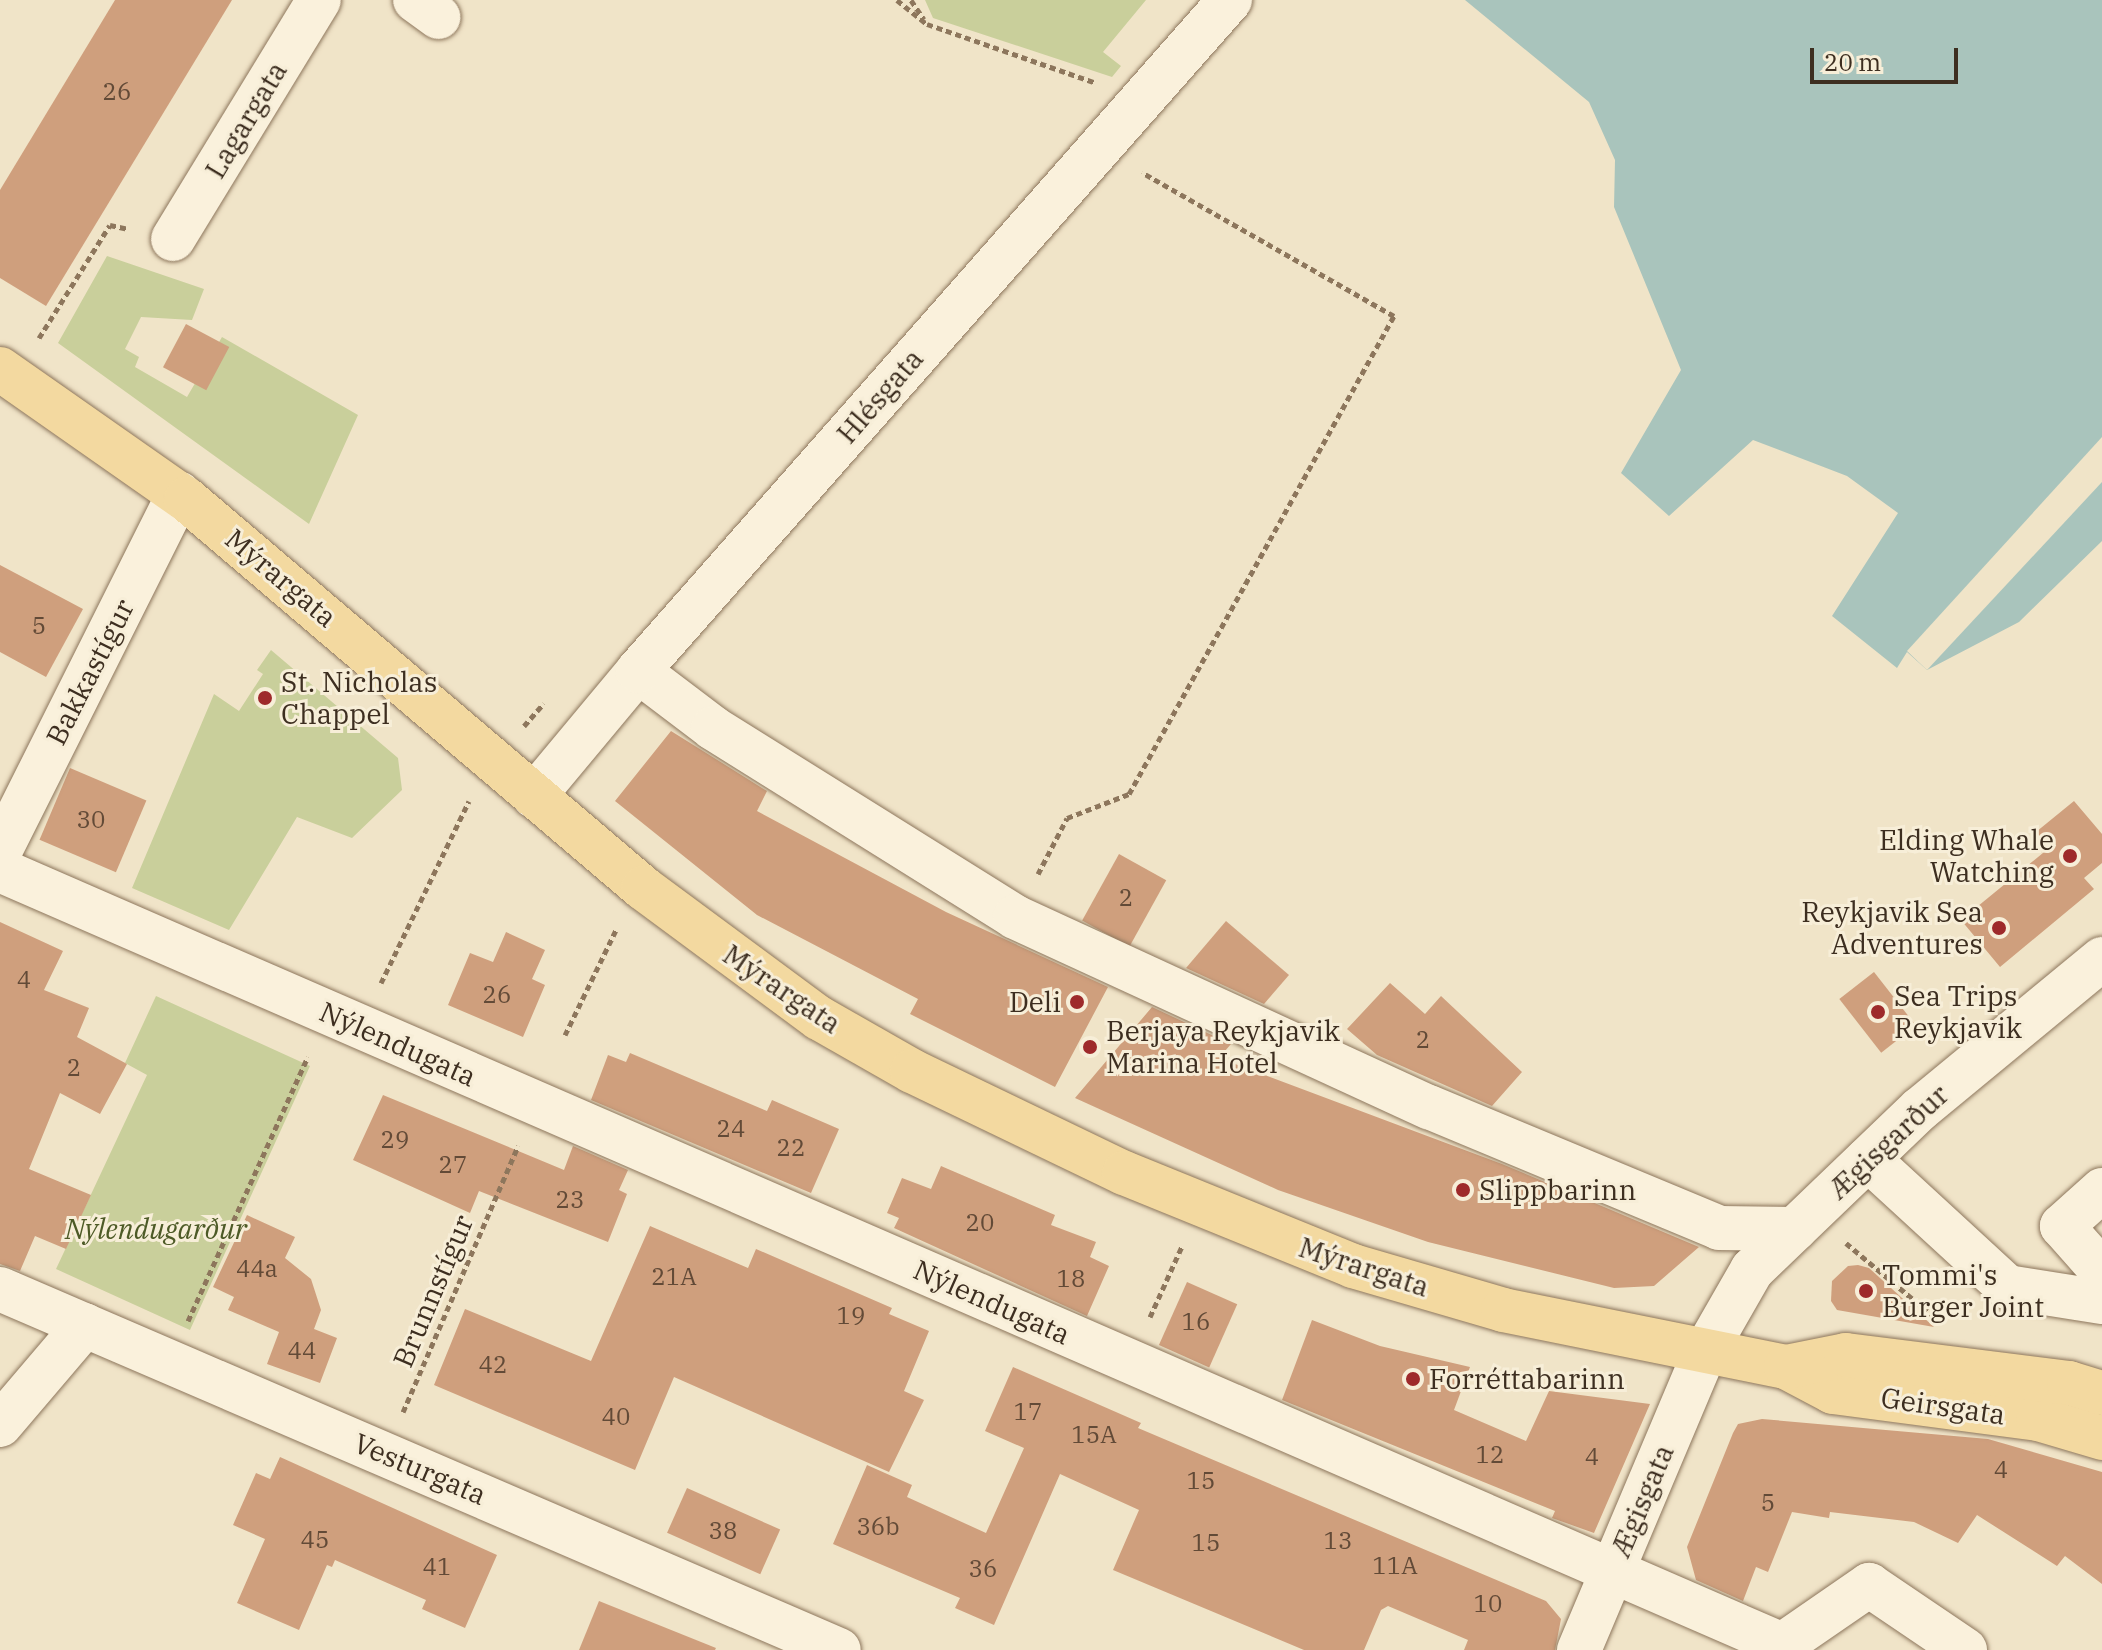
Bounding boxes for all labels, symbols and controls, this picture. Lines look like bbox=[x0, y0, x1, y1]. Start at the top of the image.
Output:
scale bar bbox=[1814, 32, 1962, 82]
text: 20 m bbox=[1824, 46, 1881, 78]
street label: Lagargata bbox=[198, 56, 294, 184]
house number: 26 bbox=[103, 78, 131, 106]
street label: Hlésgata bbox=[830, 342, 930, 450]
street label: Mýrargata bbox=[219, 522, 343, 634]
street label: Bakkastígur bbox=[39, 593, 141, 751]
house number: 5 bbox=[32, 612, 46, 640]
place label: St. Nicholas Chappel bbox=[281, 665, 437, 731]
marker: St. Nicholas Chappel bbox=[256, 689, 274, 707]
house number: 30 bbox=[77, 806, 105, 834]
place label: Elding Whale Watching bbox=[1879, 823, 2054, 889]
marker: Elding Whale Watching bbox=[2061, 847, 2079, 865]
house number: 2 bbox=[1119, 884, 1133, 912]
place label: Reykjavik Sea Adventures bbox=[1801, 895, 1983, 961]
marker: Reykjavik Sea Adventures bbox=[1990, 919, 2008, 937]
street label: Mýrargata bbox=[717, 937, 847, 1041]
house number: 4 bbox=[17, 966, 31, 994]
place label: Sea Trips Reykjavik bbox=[1894, 979, 2022, 1045]
house number: 26 bbox=[483, 981, 511, 1009]
place label: Deli bbox=[1009, 985, 1061, 1019]
marker: Deli bbox=[1068, 993, 1086, 1011]
street label: Nýlendugata bbox=[315, 995, 481, 1093]
marker: Sea Trips Reykjavik bbox=[1869, 1003, 1887, 1021]
place label: Berjaya Reykjavik Marina Hotel bbox=[1106, 1014, 1340, 1080]
house number: 2 bbox=[1416, 1026, 1430, 1054]
marker: Berjaya Reykjavik Marina Hotel bbox=[1081, 1038, 1099, 1056]
house number: 2 bbox=[67, 1054, 81, 1082]
street label: Ægisgarður bbox=[1821, 1078, 1955, 1206]
house number: 24 bbox=[717, 1115, 745, 1143]
house number: 29 bbox=[381, 1126, 409, 1154]
house number: 22 bbox=[777, 1134, 805, 1162]
house number: 27 bbox=[439, 1151, 467, 1179]
place label: Slippbarinn bbox=[1479, 1173, 1636, 1207]
marker: Slippbarinn bbox=[1454, 1181, 1472, 1199]
house number: 23 bbox=[556, 1186, 584, 1214]
house number: 20 bbox=[966, 1209, 994, 1237]
street label: Brunnstígur bbox=[386, 1210, 480, 1372]
park label: Nýlendugarður bbox=[65, 1212, 247, 1246]
street label: Mýrargata bbox=[1295, 1230, 1433, 1304]
street label: Nýlendugata bbox=[909, 1253, 1075, 1351]
house number: 44a bbox=[236, 1255, 278, 1283]
place label: Tommi's Burger Joint bbox=[1882, 1258, 2044, 1324]
house number: 21A bbox=[651, 1263, 697, 1291]
house number: 18 bbox=[1057, 1265, 1085, 1293]
marker: Tommi's Burger Joint bbox=[1857, 1282, 1875, 1300]
house number: 19 bbox=[837, 1302, 865, 1330]
house number: 16 bbox=[1182, 1308, 1210, 1336]
house number: 44 bbox=[288, 1337, 316, 1365]
house number: 42 bbox=[479, 1351, 507, 1379]
place label: Forréttabarinn bbox=[1429, 1362, 1625, 1396]
marker: Forréttabarinn bbox=[1404, 1370, 1422, 1388]
street label: Geirsgata bbox=[1879, 1381, 2007, 1431]
house number: 17 bbox=[1014, 1398, 1042, 1426]
house number: 40 bbox=[602, 1403, 630, 1431]
house number: 15A bbox=[1071, 1421, 1117, 1449]
street label: Vesturgata bbox=[349, 1426, 491, 1512]
street label: Ægisgata bbox=[1603, 1440, 1681, 1562]
house number: 12 bbox=[1476, 1441, 1504, 1469]
house number: 4 bbox=[1585, 1443, 1599, 1471]
house number: 4 bbox=[1994, 1456, 2008, 1484]
house number: 15 bbox=[1187, 1467, 1215, 1495]
house number: 5 bbox=[1761, 1489, 1775, 1517]
house number: 36b bbox=[856, 1513, 900, 1541]
house number: 38 bbox=[709, 1517, 737, 1545]
house number: 45 bbox=[301, 1526, 329, 1554]
house number: 13 bbox=[1324, 1527, 1352, 1555]
house number: 15 bbox=[1192, 1529, 1220, 1557]
house number: 11A bbox=[1372, 1552, 1418, 1580]
house number: 41 bbox=[423, 1553, 451, 1581]
house number: 36 bbox=[969, 1555, 997, 1583]
house number: 10 bbox=[1474, 1590, 1502, 1618]

